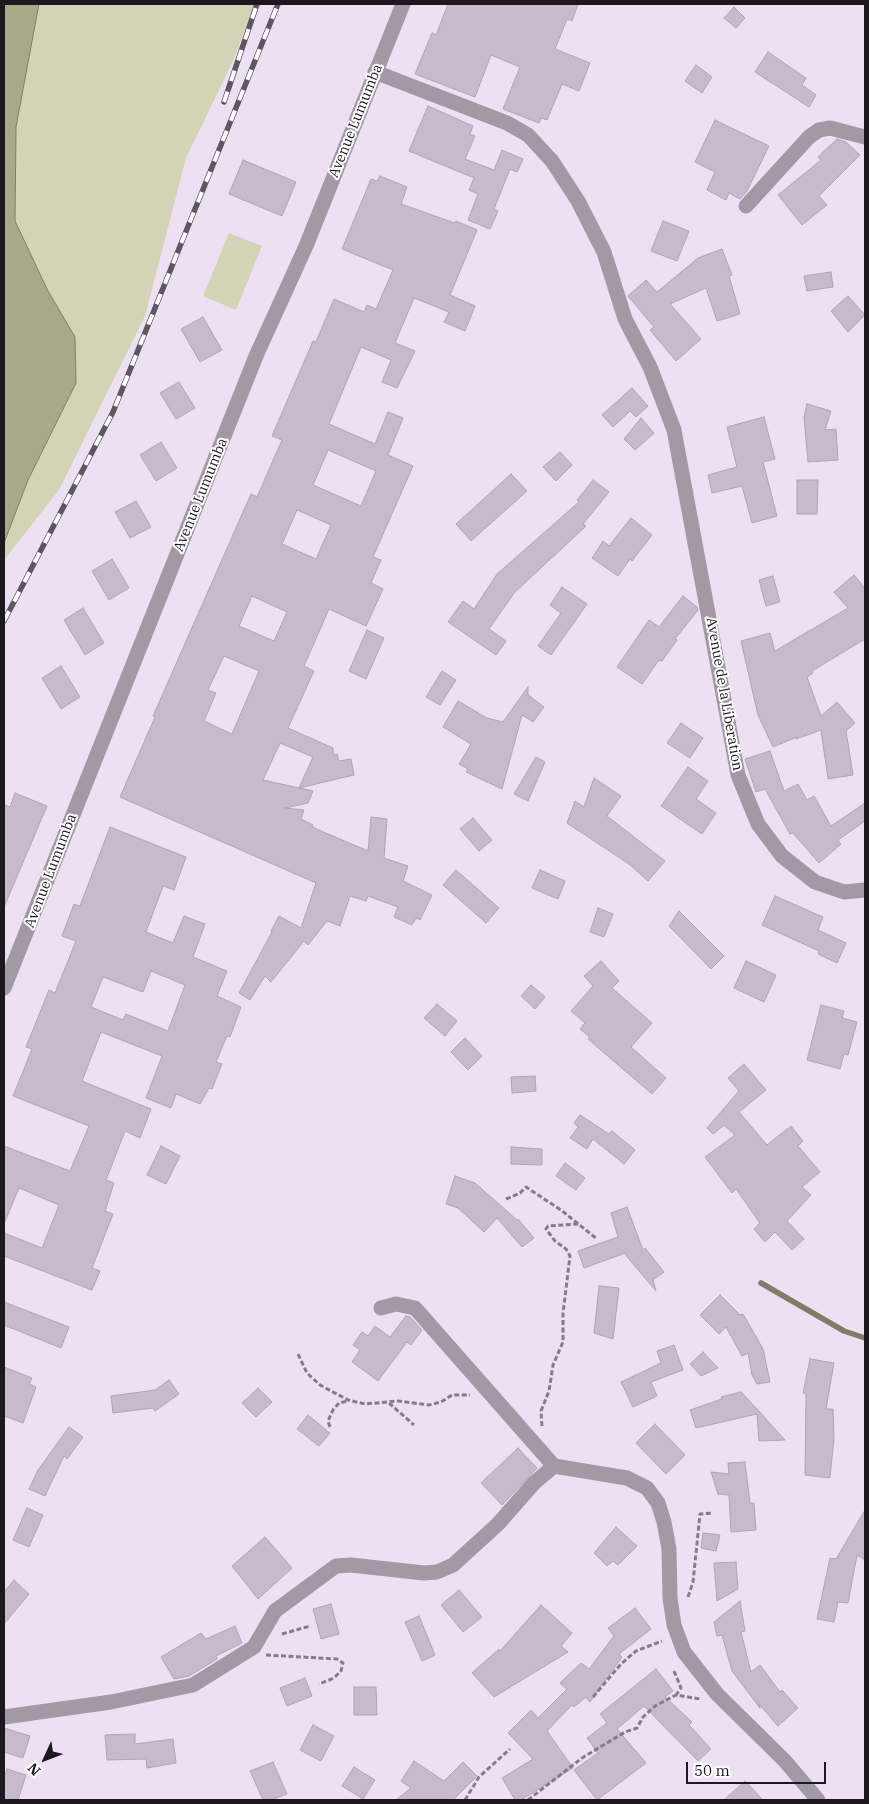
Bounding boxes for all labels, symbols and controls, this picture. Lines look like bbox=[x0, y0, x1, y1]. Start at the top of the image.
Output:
street label: Avenue Lumumba bbox=[326, 62, 386, 180]
street label: Avenue Lumumba bbox=[171, 436, 231, 554]
street label: Avenue de la Liberation bbox=[702, 616, 746, 772]
street label: Avenue Lumumba bbox=[22, 812, 80, 930]
north arrow bbox=[20, 1734, 70, 1784]
scale bar bbox=[689, 1752, 829, 1784]
text: N bbox=[24, 1759, 44, 1779]
text: 50 m bbox=[694, 1761, 730, 1780]

